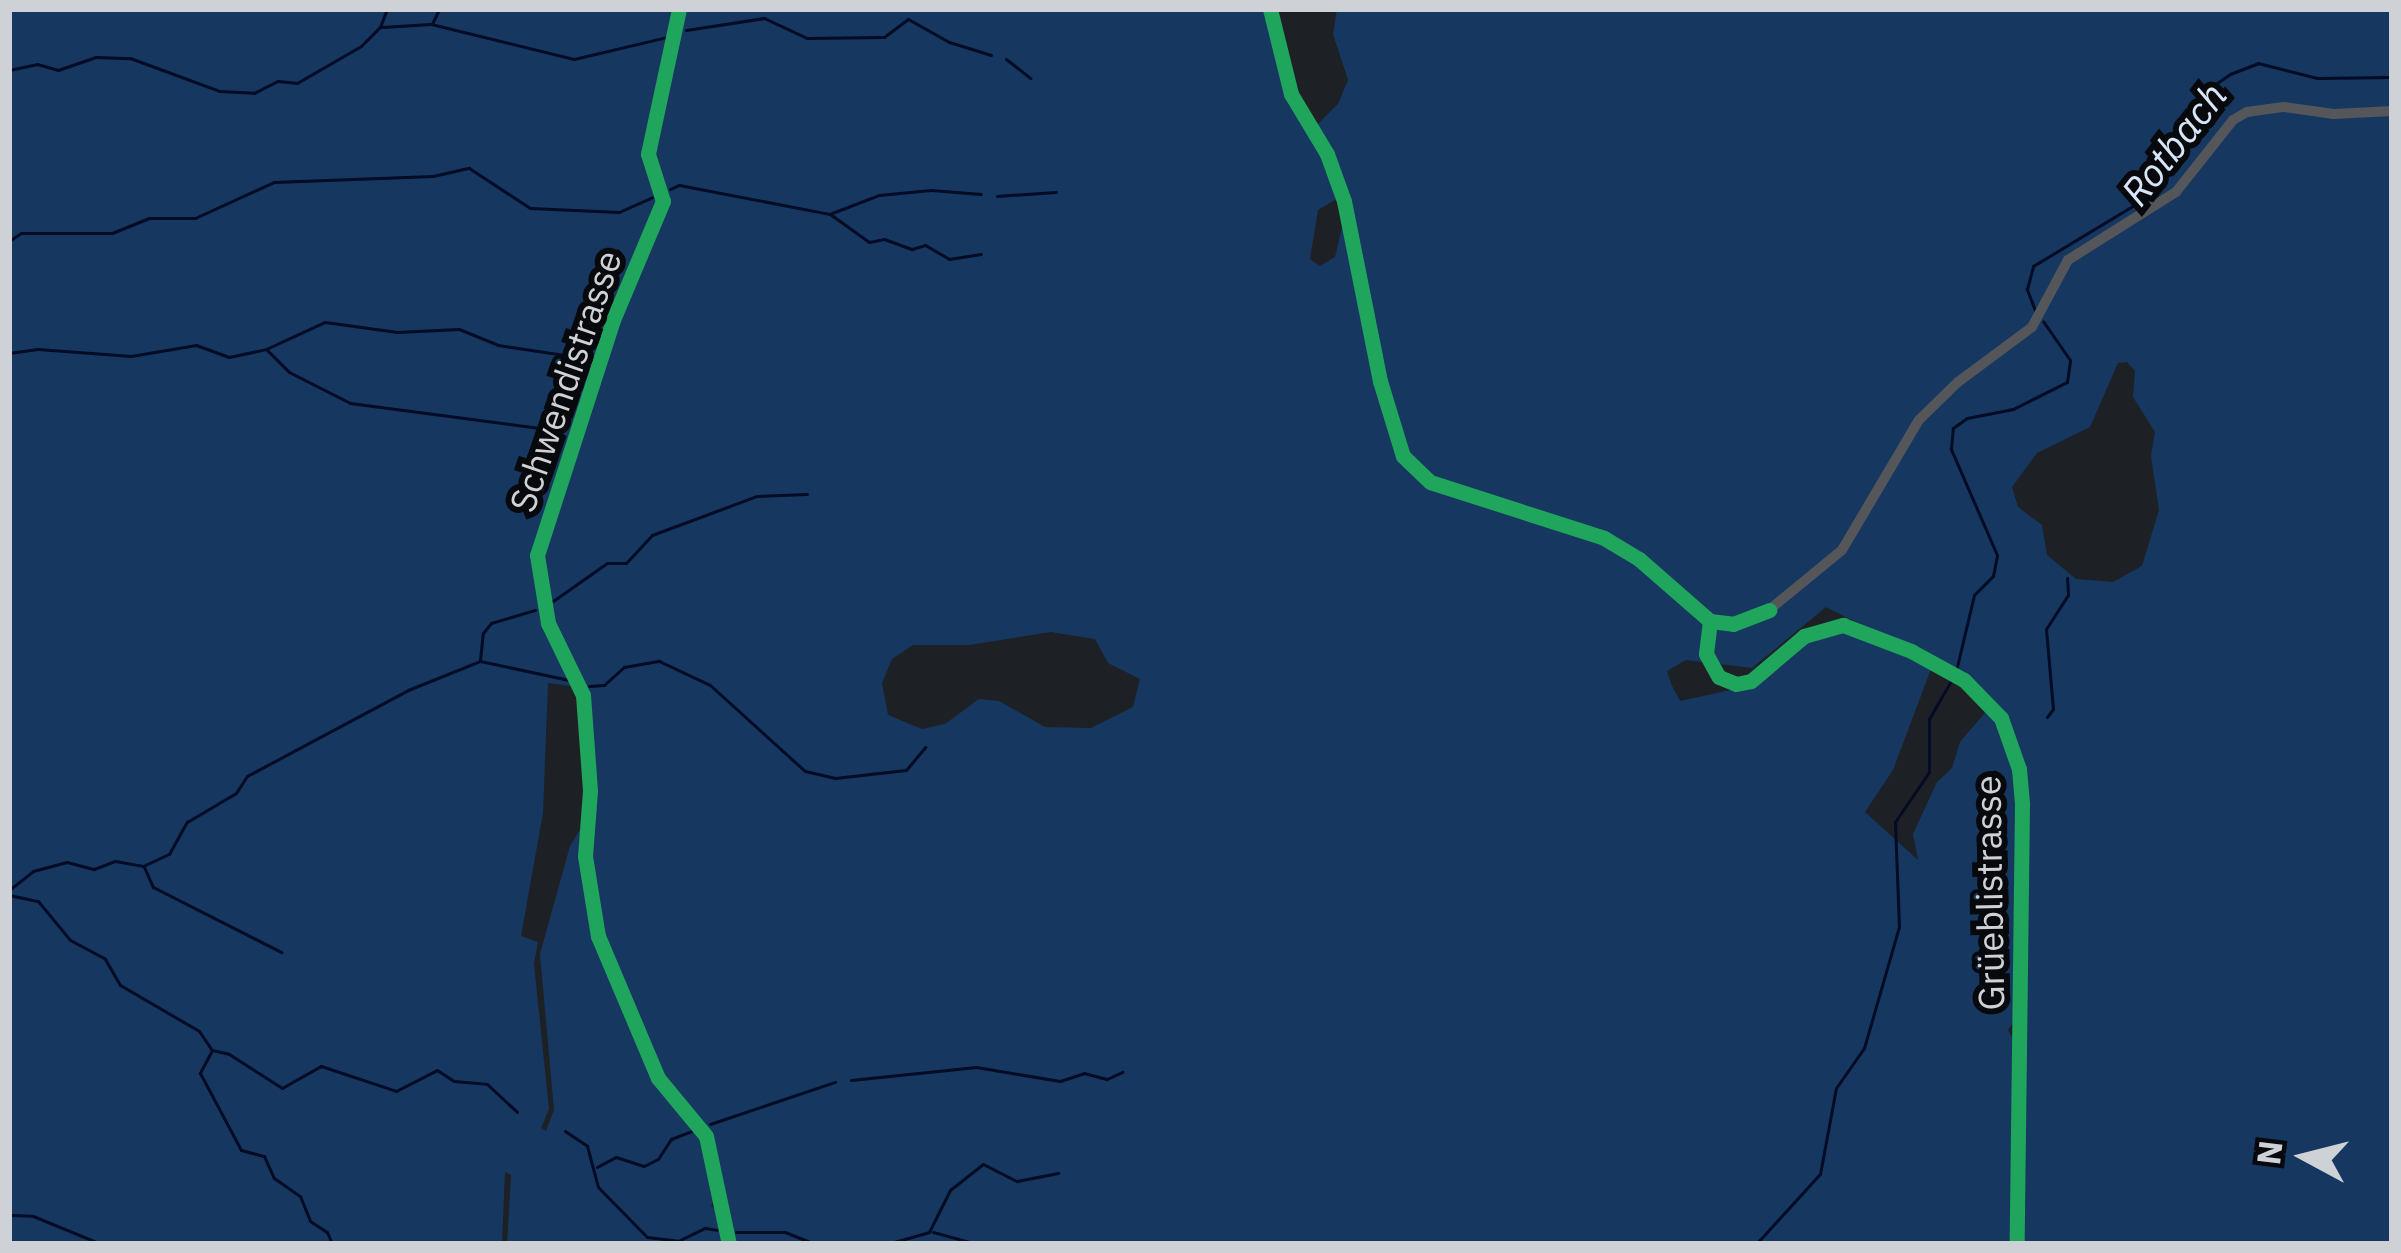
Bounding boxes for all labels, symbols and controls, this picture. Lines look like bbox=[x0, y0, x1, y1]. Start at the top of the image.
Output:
water label: Rotbach bbox=[2112, 73, 2236, 215]
street label: Schwendistrasse bbox=[500, 245, 630, 517]
street label: Grüeblistrasse bbox=[1965, 775, 2013, 1011]
north arrow bbox=[2245, 1097, 2365, 1217]
text: N bbox=[2246, 1138, 2292, 1167]

